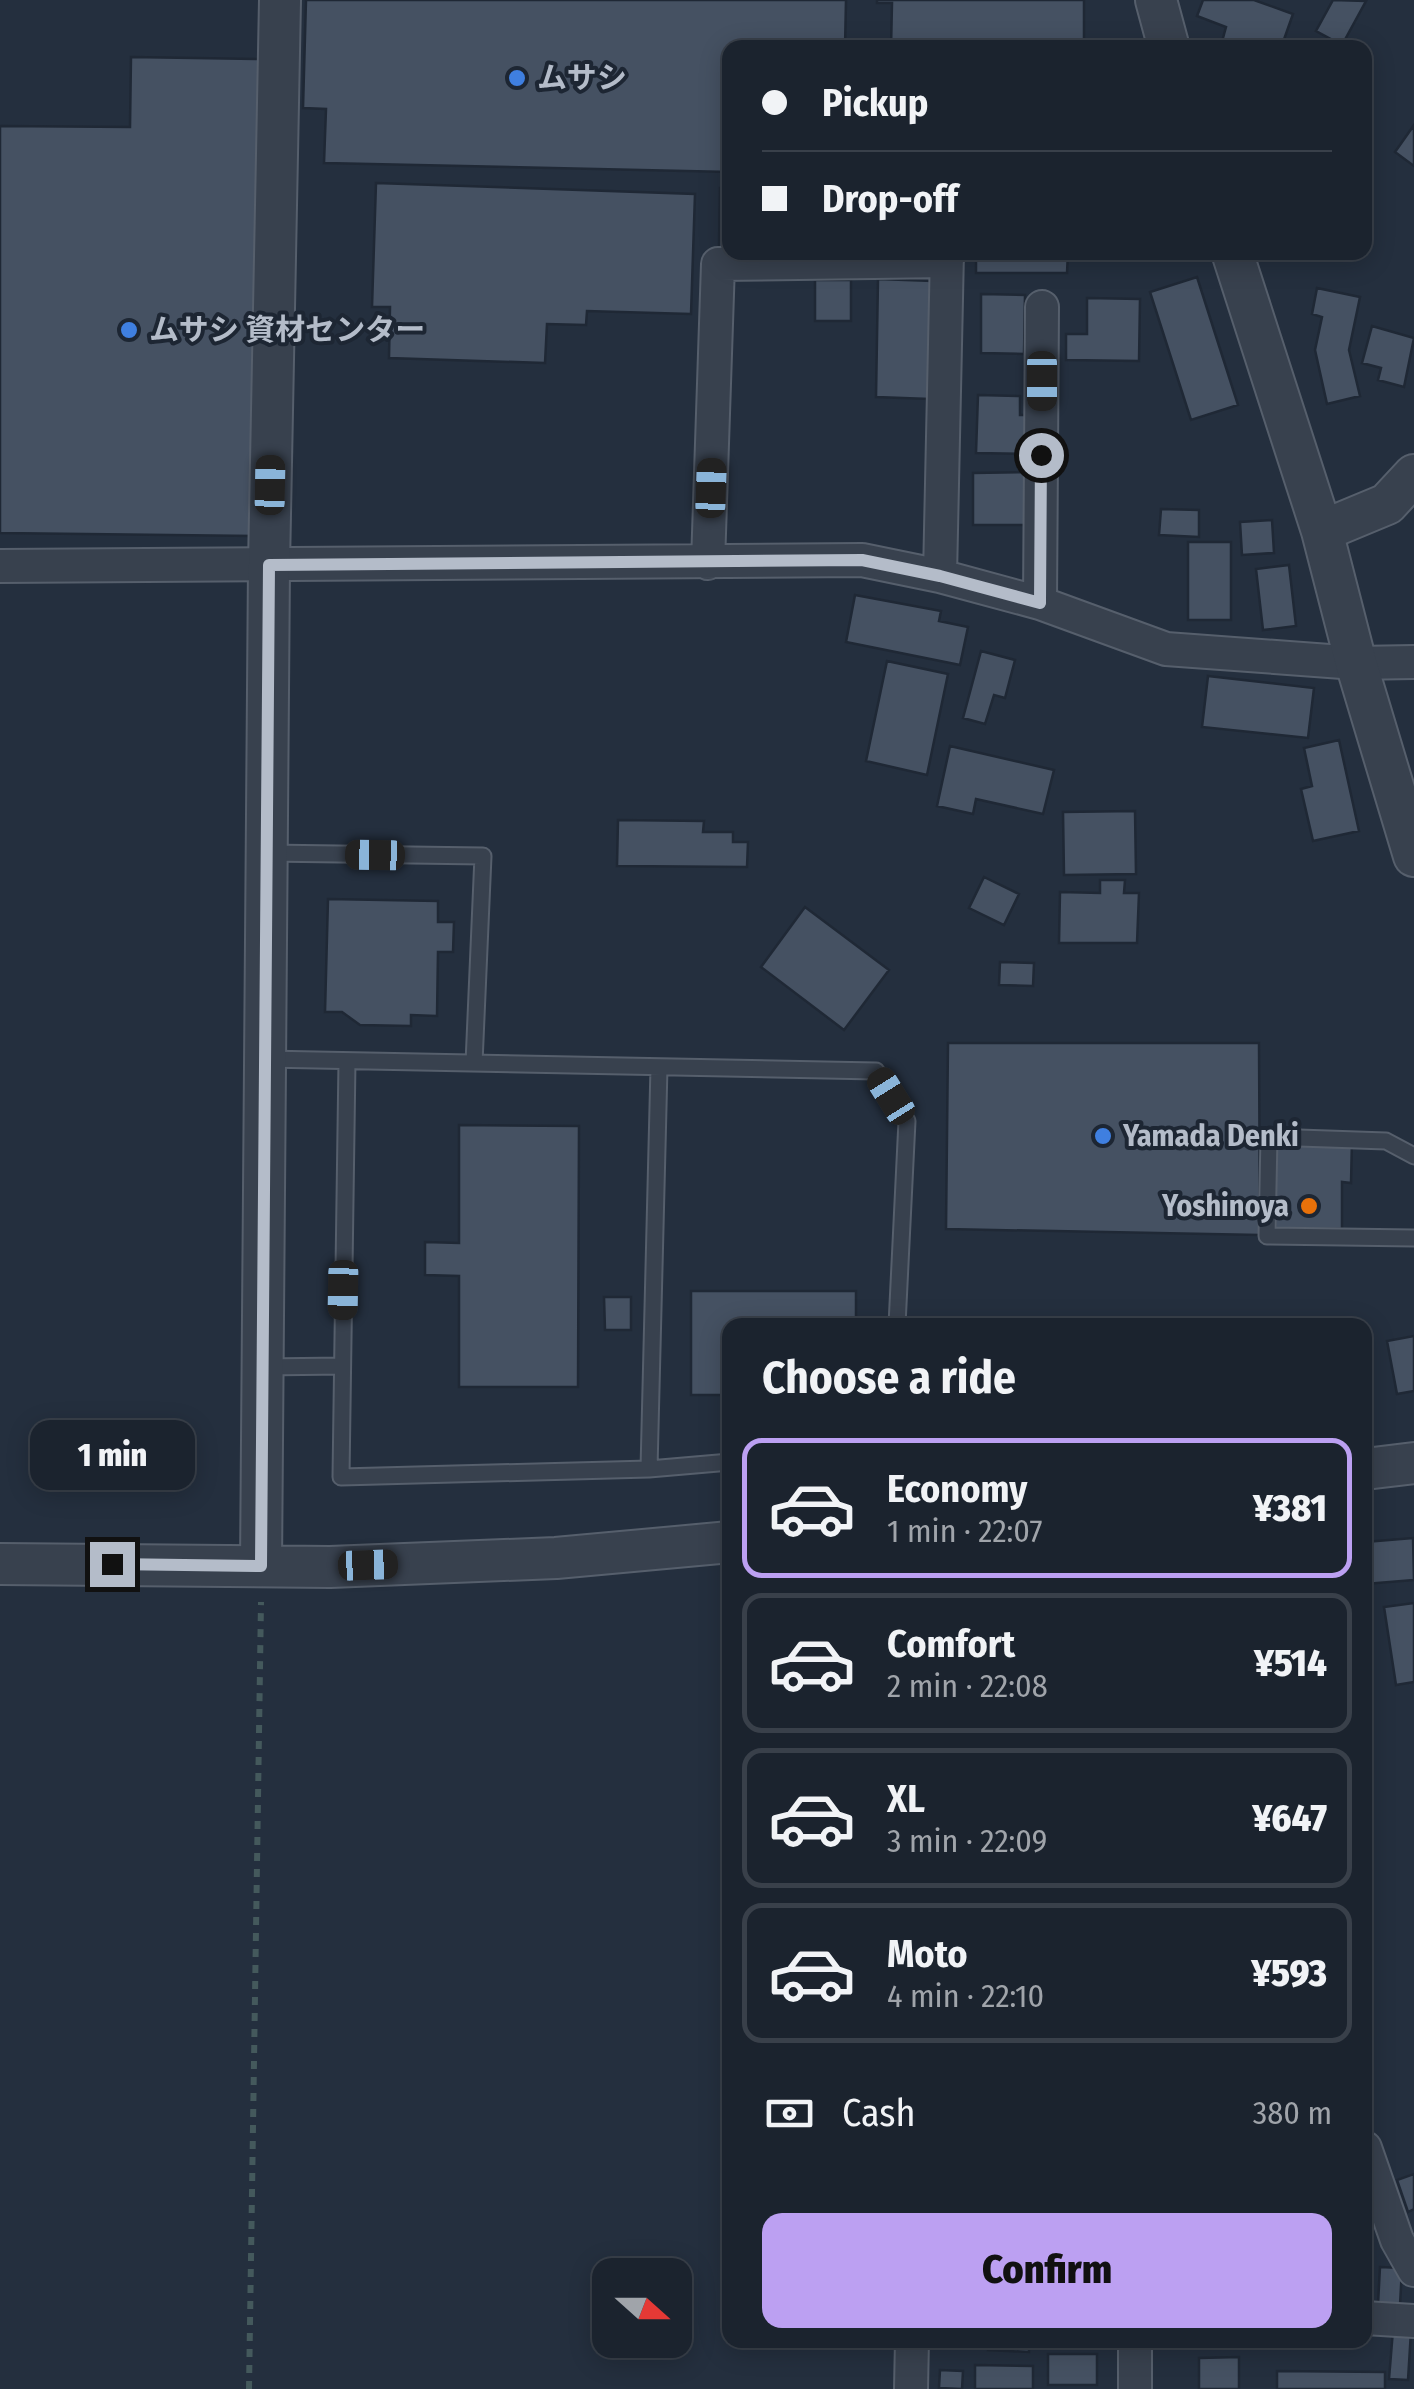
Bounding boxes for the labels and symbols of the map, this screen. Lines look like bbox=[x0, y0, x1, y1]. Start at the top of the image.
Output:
place label: ムサシ bbox=[537, 60, 627, 96]
marker: ムサシ bbox=[506, 67, 528, 89]
place label: ムサシ 資材センター bbox=[149, 312, 425, 348]
marker: ムサシ 資材センター bbox=[118, 319, 140, 341]
car bbox=[1027, 351, 1057, 411]
route start bbox=[1019, 433, 1064, 478]
car bbox=[254, 455, 286, 515]
car bbox=[695, 457, 727, 519]
car bbox=[345, 839, 405, 871]
car bbox=[862, 1063, 920, 1129]
place label: Yamada Denki bbox=[1122, 1118, 1299, 1154]
marker: Yamada Denki bbox=[1092, 1125, 1114, 1147]
place label: Yoshinoya bbox=[1161, 1188, 1289, 1224]
marker: Yoshinoya bbox=[1298, 1195, 1320, 1217]
car bbox=[327, 1260, 359, 1320]
callout: 1 min bbox=[29, 1419, 194, 1489]
route end bbox=[90, 1542, 135, 1587]
car bbox=[337, 1549, 399, 1581]
north arrow bbox=[592, 2258, 692, 2358]

